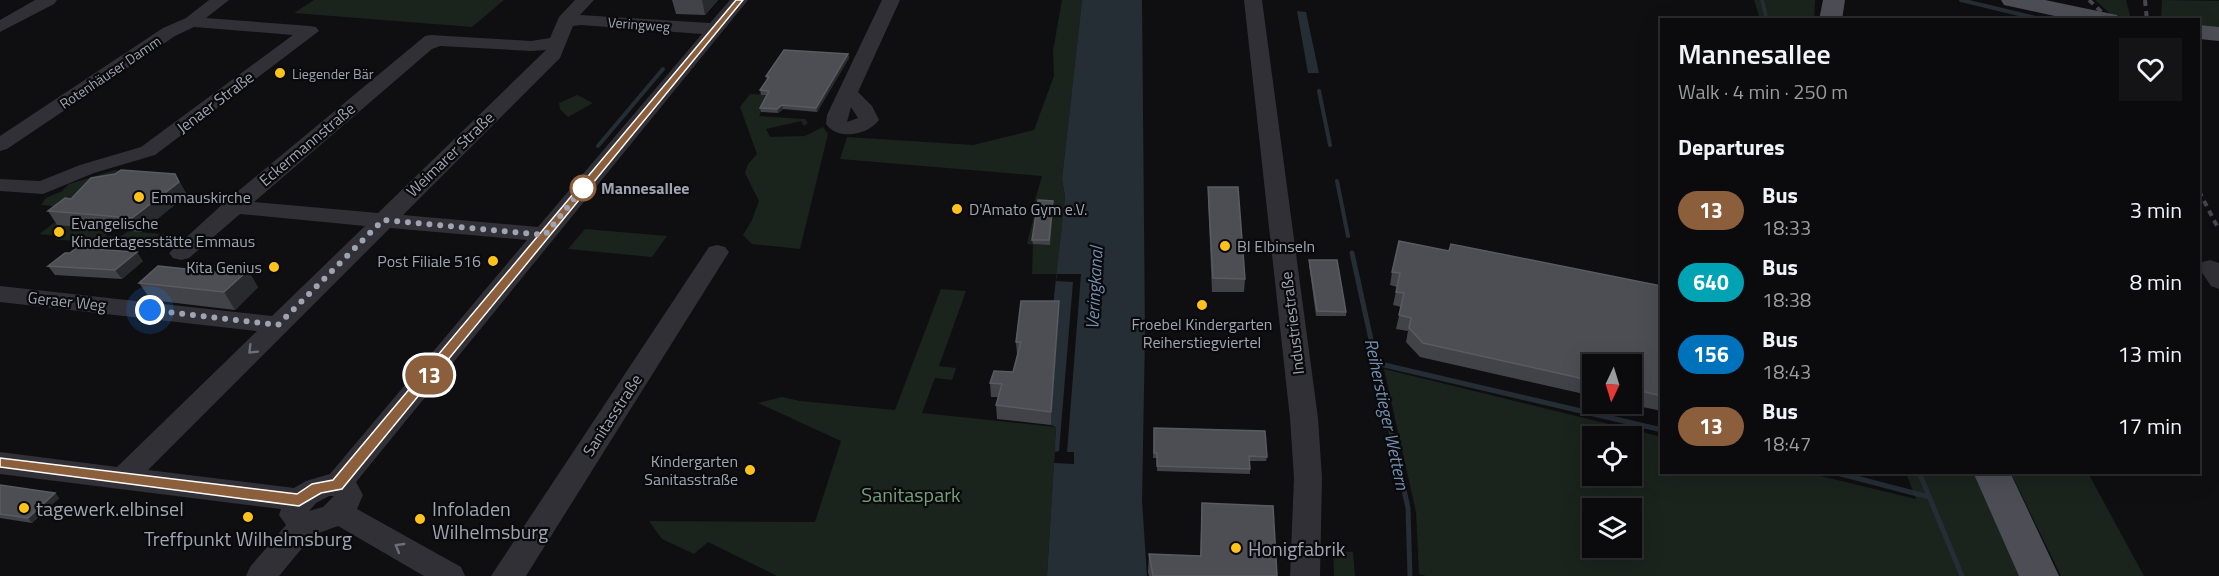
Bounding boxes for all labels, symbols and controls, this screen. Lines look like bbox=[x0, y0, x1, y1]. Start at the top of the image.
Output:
street label: Veringweg bbox=[607, 11, 671, 37]
street label: Rotenhäuser Damm bbox=[55, 30, 165, 114]
text: Mannesallee bbox=[1678, 32, 1831, 75]
button: heart bbox=[2119, 38, 2182, 101]
place label: Liegender Bär bbox=[292, 63, 374, 84]
street label: Jenaer Straße bbox=[171, 65, 259, 139]
marker: Liegender Bär bbox=[273, 66, 287, 80]
text: Walk · 4 min · 250 m bbox=[1678, 76, 1848, 107]
street label: Eckermannstraße bbox=[254, 96, 360, 192]
street label: Weimarer Straße bbox=[401, 106, 499, 202]
text: Departures bbox=[1678, 130, 1785, 164]
marker: Mannesallee bbox=[570, 175, 596, 201]
place label: Mannesallee bbox=[601, 176, 689, 200]
text: Bus bbox=[1762, 178, 1798, 212]
place label: Emmauskirche bbox=[151, 185, 251, 209]
marker: Emmauskirche bbox=[132, 190, 146, 204]
text: 3 min bbox=[2130, 193, 2182, 227]
text: 13 bbox=[1699, 194, 1723, 226]
place label: D'Amato Gym e.V. bbox=[969, 197, 1087, 221]
marker: D'Amato Gym e.V. bbox=[950, 202, 964, 216]
place label: Evangelische Kindertagesstätte Emmaus bbox=[71, 211, 255, 253]
text: 18:33 bbox=[1762, 212, 1811, 243]
marker: Evangelische Kindertagesstätte Emmaus bbox=[52, 225, 66, 239]
place label: BI Elbinseln bbox=[1237, 234, 1315, 258]
marker: BI Elbinseln bbox=[1218, 239, 1232, 253]
water label: Veringkanal bbox=[1078, 244, 1110, 330]
place label: Post Filiale 516 bbox=[377, 249, 481, 273]
text: Bus bbox=[1762, 250, 1798, 284]
marker: Post Filiale 516 bbox=[486, 254, 500, 268]
place label: Kita Genius bbox=[186, 255, 262, 279]
marker: Kita Genius bbox=[267, 260, 281, 274]
text: 8 min bbox=[2130, 265, 2182, 299]
text: 640 bbox=[1693, 266, 1729, 298]
street label: Industriestraße bbox=[1274, 270, 1310, 376]
text: 18:38 bbox=[1762, 284, 1811, 315]
street label: Geraer Weg bbox=[27, 285, 107, 317]
your location bbox=[135, 295, 165, 325]
marker: Froebel Kindergarten Reiherstiegviertel bbox=[1195, 298, 1209, 312]
place label: Froebel Kindergarten Reiherstiegviertel bbox=[1132, 312, 1272, 354]
text: Bus bbox=[1762, 322, 1798, 356]
water label: Reiherstieger Wettern bbox=[1358, 336, 1416, 493]
text: 13 min bbox=[2117, 337, 2182, 371]
text: 156 bbox=[1693, 338, 1729, 370]
one-way arrow bbox=[248, 344, 259, 354]
north arrow bbox=[1582, 354, 1642, 414]
map controls bbox=[1582, 354, 1642, 558]
line badge: 13 bbox=[402, 356, 456, 394]
text: 18:43 bbox=[1762, 356, 1811, 387]
text: 13 bbox=[417, 359, 441, 391]
street label: Sanitasstraße bbox=[576, 369, 648, 461]
text: Bus bbox=[1762, 394, 1798, 428]
text: 17 min bbox=[2117, 409, 2182, 443]
text: 13 bbox=[1699, 410, 1723, 442]
button: locate bbox=[1582, 426, 1642, 486]
text: 18:47 bbox=[1762, 428, 1811, 459]
place label: Kindergarten Sanitasstraße bbox=[644, 449, 738, 491]
marker: Kindergarten Sanitasstraße bbox=[743, 463, 757, 477]
park label: Sanitaspark bbox=[861, 479, 961, 510]
place label: tagewerk.elbinsel bbox=[36, 493, 184, 524]
place label: Infoladen Wilhelmsburg bbox=[432, 493, 548, 547]
button: layers bbox=[1582, 498, 1642, 558]
marker: tagewerk.elbinsel bbox=[17, 501, 31, 515]
marker: Treffpunkt Wilhelmsburg bbox=[241, 510, 255, 524]
marker: Infoladen Wilhelmsburg bbox=[413, 512, 427, 526]
place label: Treffpunkt Wilhelmsburg bbox=[144, 523, 352, 554]
place label: Honigfabrik bbox=[1248, 533, 1346, 564]
marker: Honigfabrik bbox=[1229, 541, 1243, 555]
one-way arrow bbox=[395, 543, 406, 555]

